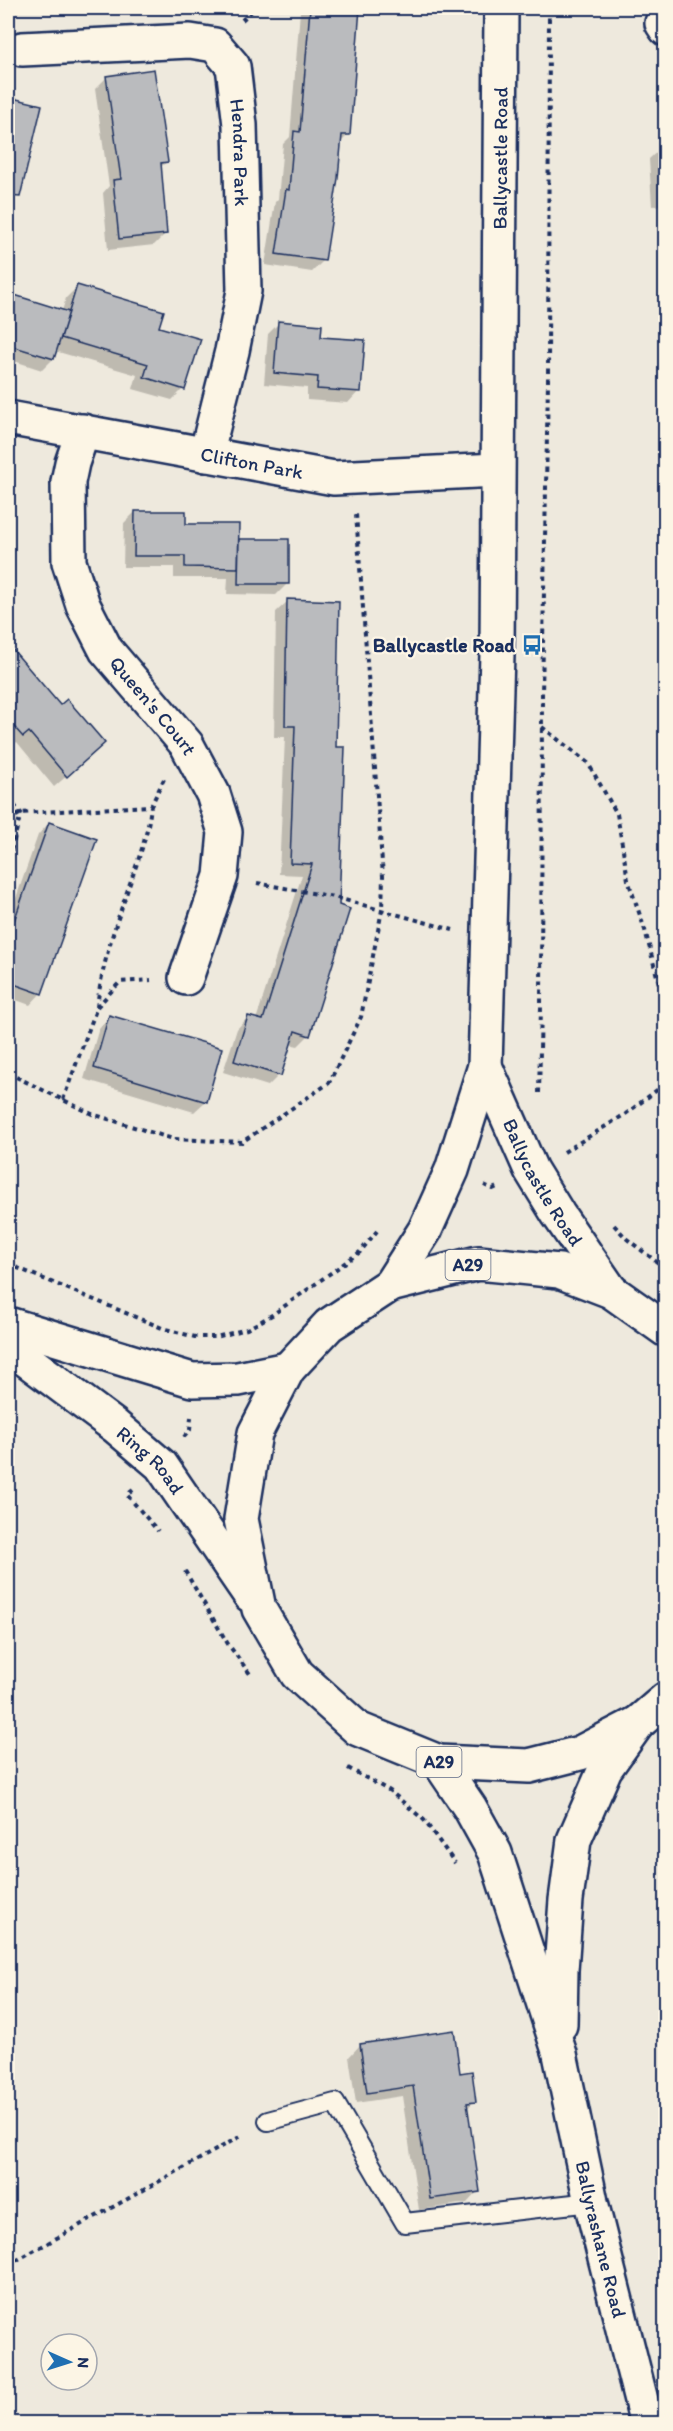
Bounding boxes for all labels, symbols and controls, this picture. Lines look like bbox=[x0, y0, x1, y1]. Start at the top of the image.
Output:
street label: Ballycastle Road bbox=[488, 87, 513, 230]
street label: Hendra Park bbox=[225, 97, 254, 207]
street label: Clifton Park bbox=[199, 442, 306, 484]
place label: Ballycastle Road bbox=[373, 633, 515, 658]
bus stop icon: Ballycastle Road bbox=[520, 633, 544, 657]
street label: Queen's Court bbox=[104, 651, 202, 759]
street label: Ballycastle Road bbox=[498, 1115, 588, 1251]
road number: A29 bbox=[446, 1250, 490, 1280]
street label: Ring Road bbox=[112, 1421, 189, 1499]
road number: A29 bbox=[416, 1747, 462, 1777]
street label: Ballyrashane Road bbox=[571, 2159, 632, 2321]
north arrow bbox=[39, 2332, 99, 2392]
text: N bbox=[74, 2357, 93, 2369]

